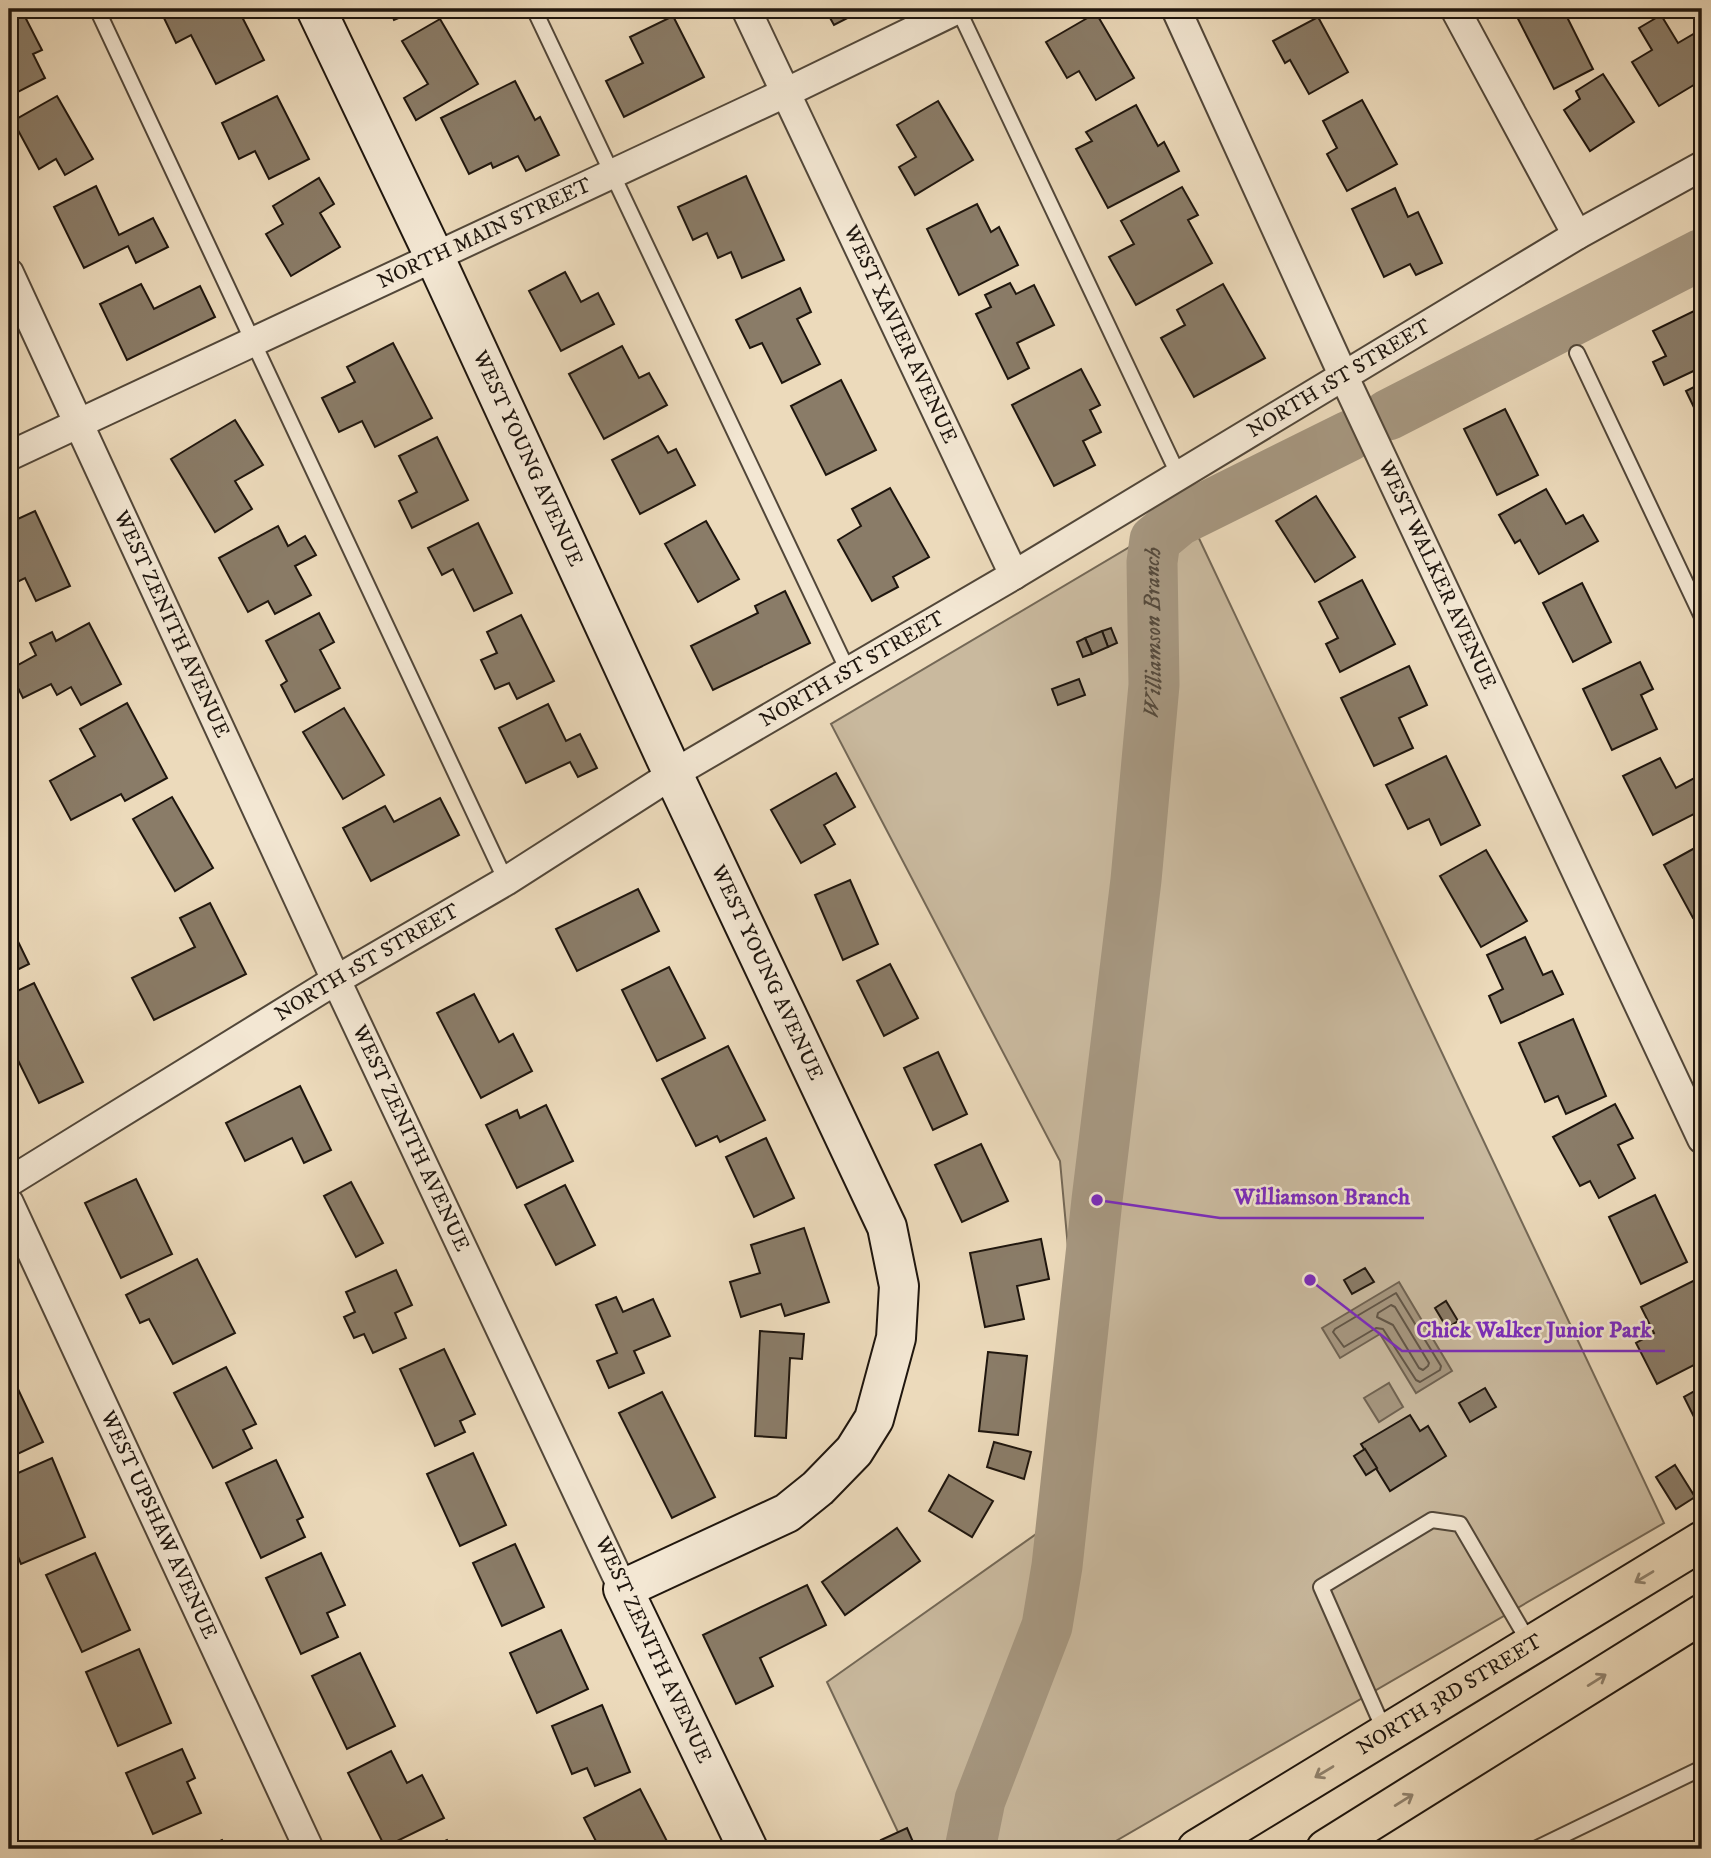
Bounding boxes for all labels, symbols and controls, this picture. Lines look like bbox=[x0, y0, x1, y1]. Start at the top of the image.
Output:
street label: NORTH MAIN STREET bbox=[373, 172, 596, 295]
street label: WEST XAVIER AVENUE bbox=[837, 220, 963, 448]
street label: NORTH 1ST STREET bbox=[1243, 313, 1436, 444]
street label: WEST YOUNG AVENUE bbox=[466, 346, 589, 571]
street label: WEST WALKER AVENUE bbox=[1372, 455, 1502, 694]
street label: WEST ZENITH AVENUE bbox=[107, 506, 235, 742]
water label: Williamson Branch bbox=[1136, 545, 1169, 720]
street label: NORTH 1ST STREET bbox=[755, 605, 949, 733]
street label: WEST YOUNG AVENUE bbox=[705, 860, 829, 1085]
street label: NORTH 1ST STREET bbox=[270, 898, 464, 1027]
street label: WEST ZENITH AVENUE bbox=[346, 1020, 475, 1256]
callout: Williamson Branch bbox=[1220, 1174, 1424, 1218]
text: Williamson Branch bbox=[1233, 1183, 1411, 1212]
callout: Chick Walker Junior Park bbox=[1402, 1307, 1665, 1351]
text: Chick Walker Junior Park bbox=[1416, 1316, 1652, 1345]
street label: WEST UPSHAW AVENUE bbox=[94, 1406, 223, 1643]
street label: WEST ZENITH AVENUE bbox=[589, 1532, 717, 1768]
one-way arrow bbox=[1635, 1569, 1654, 1584]
street label: NORTH 3RD STREET bbox=[1352, 1628, 1547, 1761]
one-way arrow bbox=[1587, 1672, 1607, 1686]
one-way arrow bbox=[1315, 1765, 1335, 1779]
one-way arrow bbox=[1394, 1793, 1414, 1807]

